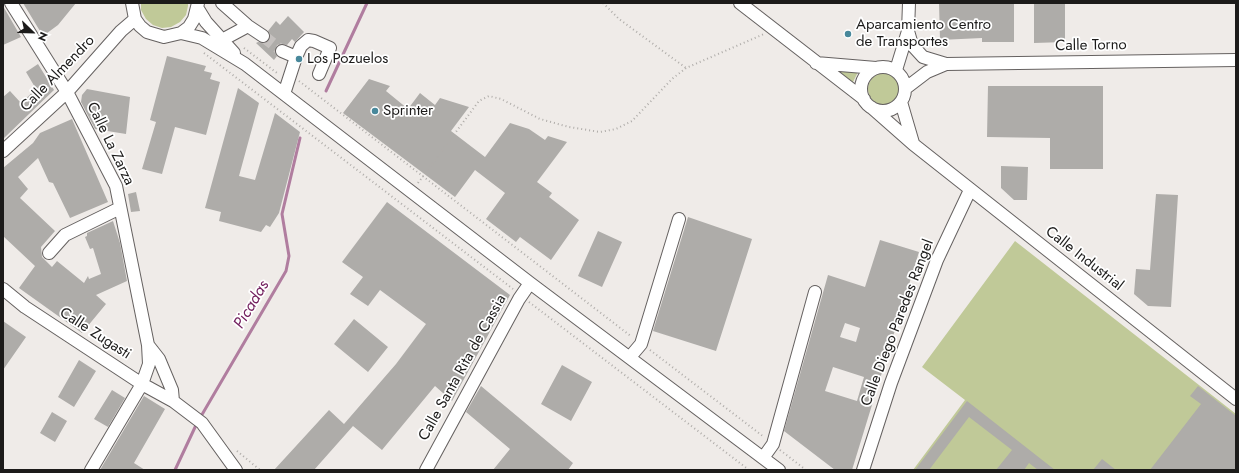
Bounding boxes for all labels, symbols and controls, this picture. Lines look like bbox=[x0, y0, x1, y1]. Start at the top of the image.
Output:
north arrow bbox=[12, 12, 52, 52]
place label: Aparcamiento Centro de Transportes bbox=[856, 16, 991, 51]
marker: Aparcamiento Centro de Transportes bbox=[843, 29, 853, 39]
text: N bbox=[34, 30, 52, 44]
street label: Calle Almendro bbox=[17, 32, 99, 116]
street label: Calle Torno bbox=[1055, 36, 1127, 56]
place label: Los Pozuelos bbox=[307, 50, 388, 68]
marker: Los Pozuelos bbox=[294, 54, 304, 64]
street label: Calle La Zarza bbox=[82, 100, 138, 188]
place label: Sprinter bbox=[383, 102, 433, 120]
marker: Sprinter bbox=[370, 106, 380, 116]
street label: Calle Industrial bbox=[1041, 223, 1127, 295]
street label: Calle Diego Paredes Rangel bbox=[858, 237, 938, 409]
water label: Picadas bbox=[230, 277, 274, 333]
street label: Calle Santa Rita de Cassia bbox=[415, 292, 511, 444]
street label: Calle Zugasti bbox=[56, 304, 134, 364]

